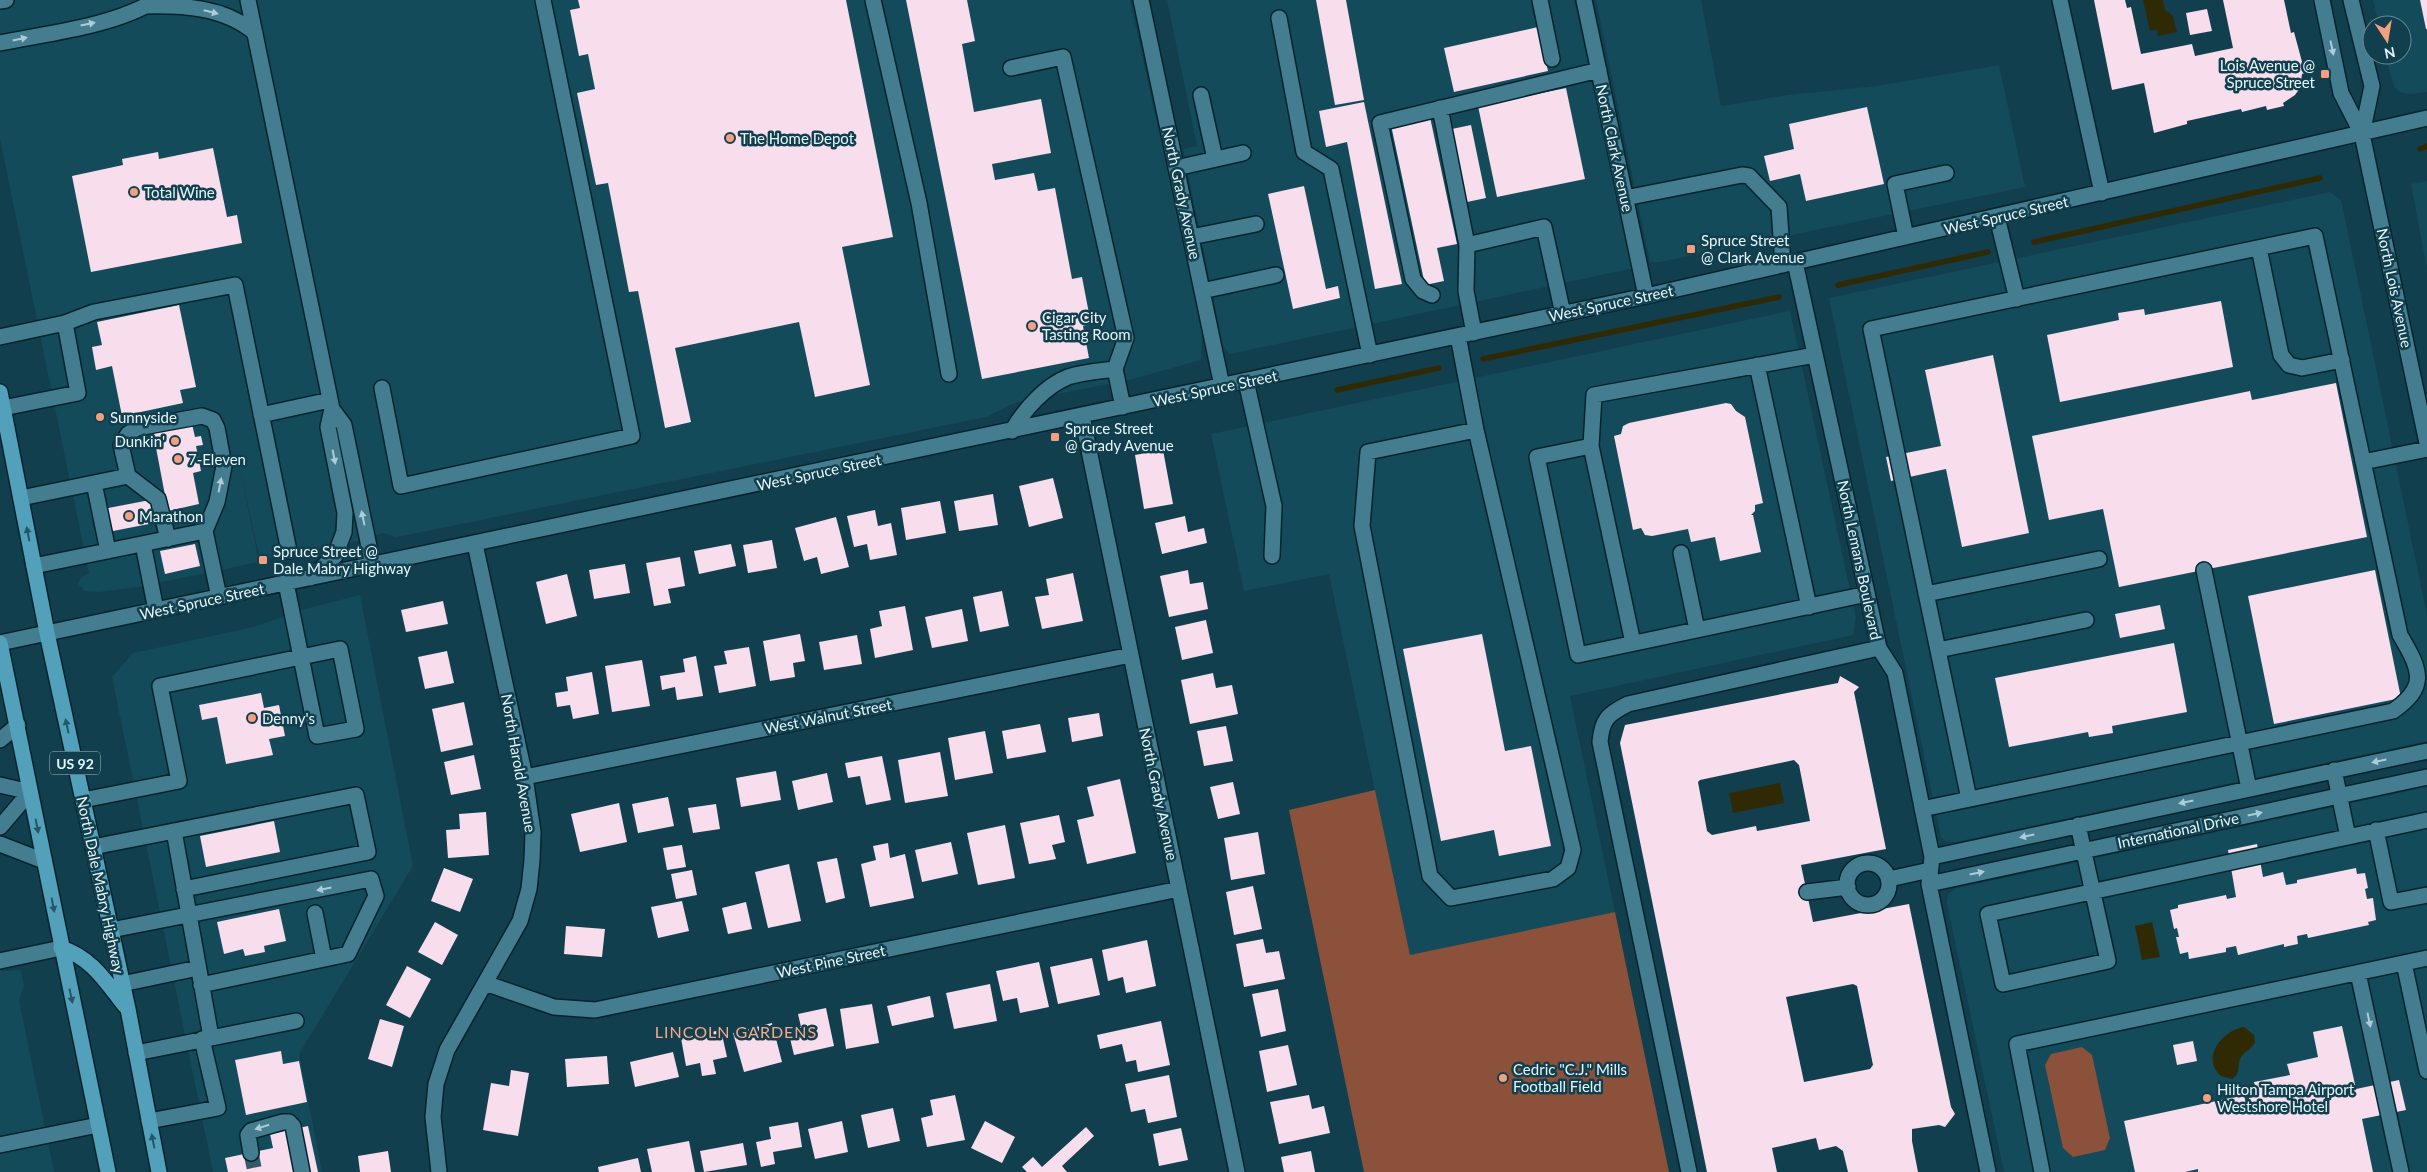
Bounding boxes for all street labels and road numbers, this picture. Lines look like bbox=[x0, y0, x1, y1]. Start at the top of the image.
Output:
street label: North Clark Avenue bbox=[1593, 83, 1637, 213]
street label: North Grady Avenue bbox=[1159, 125, 1205, 261]
street label: West Spruce Street bbox=[1942, 192, 2070, 238]
street label: North Lois Avenue bbox=[2374, 227, 2416, 349]
street label: West Spruce Street bbox=[1547, 281, 1675, 325]
street label: West Spruce Street bbox=[1151, 366, 1279, 410]
street label: West Spruce Street bbox=[755, 450, 883, 494]
street label: North Lemans Boulevard bbox=[1834, 479, 1886, 641]
street label: West Spruce Street bbox=[138, 579, 266, 623]
street label: North Harold Avenue bbox=[498, 692, 540, 834]
street label: West Walnut Street bbox=[763, 695, 894, 737]
street label: North Grady Avenue bbox=[1136, 726, 1182, 862]
road number: US 92 bbox=[50, 751, 100, 774]
street label: North Dale Mabry Highway bbox=[73, 795, 129, 976]
street label: International Drive bbox=[2116, 808, 2240, 852]
street label: West Pine Street bbox=[775, 941, 888, 981]

